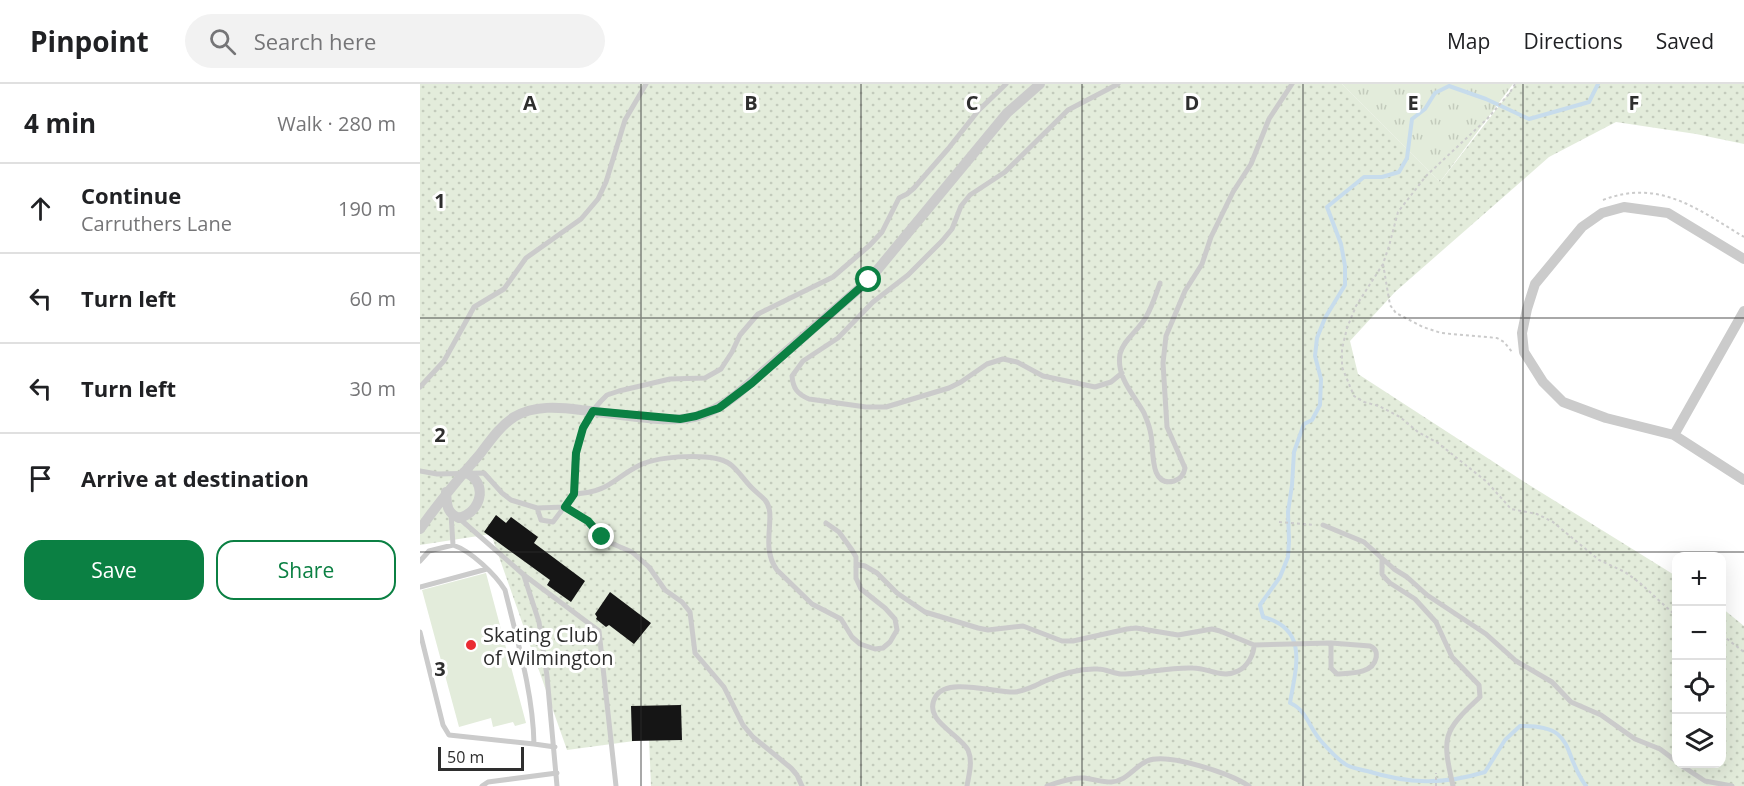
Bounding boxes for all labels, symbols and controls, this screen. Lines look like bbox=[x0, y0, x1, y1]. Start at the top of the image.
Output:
search box bbox=[185, 14, 605, 68]
text: Pinpoint bbox=[30, 22, 149, 60]
icon: search bbox=[206, 25, 239, 58]
text: Search here bbox=[254, 26, 376, 56]
text: Map bbox=[1447, 27, 1490, 55]
text: Directions bbox=[1523, 27, 1623, 55]
text: Saved bbox=[1656, 27, 1714, 55]
text: A bbox=[523, 89, 537, 116]
text: B bbox=[744, 89, 758, 116]
text: C bbox=[966, 89, 979, 116]
text: D bbox=[1185, 89, 1199, 116]
text: E bbox=[1407, 89, 1419, 116]
text: F bbox=[1629, 89, 1639, 116]
text: 4 min bbox=[24, 105, 96, 141]
text: Walk · 280 m bbox=[277, 110, 396, 137]
text: Continue bbox=[81, 180, 181, 210]
text: 1 bbox=[434, 187, 446, 214]
icon: ahead bbox=[24, 192, 57, 225]
text: 190 m bbox=[338, 195, 396, 222]
text: Carruthers Lane bbox=[81, 210, 232, 237]
route start bbox=[855, 266, 881, 292]
icon: left bbox=[24, 282, 57, 315]
text: Turn left bbox=[81, 283, 176, 313]
text: 60 m bbox=[349, 285, 396, 312]
icon: left bbox=[24, 372, 57, 405]
text: Turn left bbox=[81, 373, 176, 403]
text: 30 m bbox=[349, 375, 396, 402]
text: 2 bbox=[434, 421, 446, 448]
icon: arrive bbox=[24, 462, 57, 495]
text: Arrive at destination bbox=[81, 463, 309, 493]
route end bbox=[588, 523, 614, 549]
button: Save bbox=[24, 540, 204, 600]
button: Share bbox=[216, 540, 396, 600]
map controls bbox=[1672, 552, 1726, 768]
button: + bbox=[1672, 552, 1726, 606]
button: − bbox=[1672, 606, 1726, 660]
place label: Skating Club of Wilmington bbox=[483, 621, 614, 671]
marker: Skating Club of Wilmington bbox=[464, 638, 478, 652]
text: 3 bbox=[434, 655, 446, 682]
button: locate bbox=[1672, 660, 1726, 714]
button: layers bbox=[1672, 714, 1726, 768]
scale bar bbox=[438, 744, 524, 772]
text: 50 m bbox=[447, 746, 484, 768]

